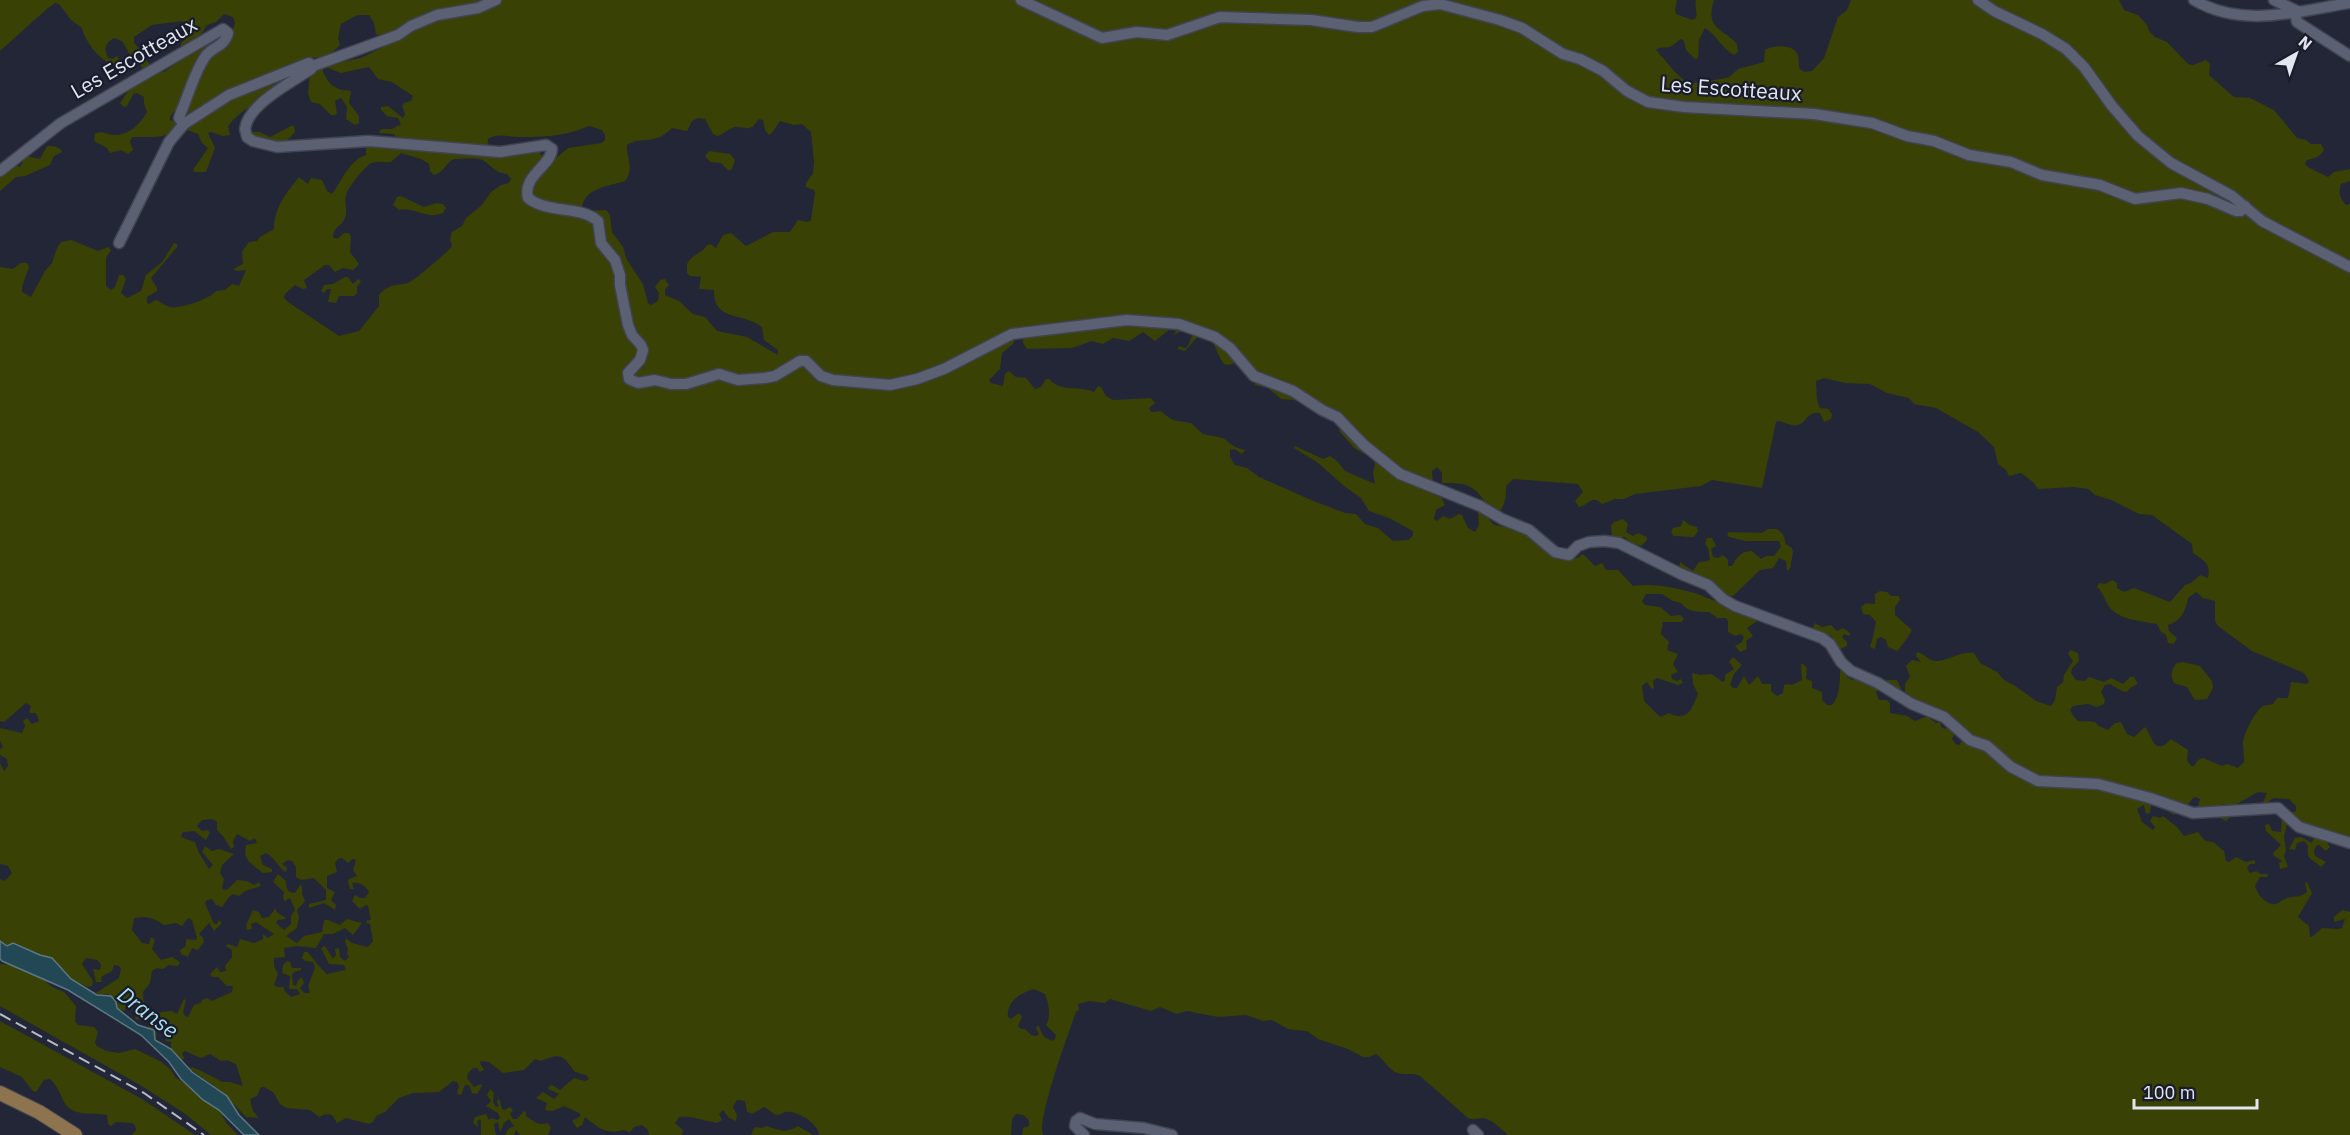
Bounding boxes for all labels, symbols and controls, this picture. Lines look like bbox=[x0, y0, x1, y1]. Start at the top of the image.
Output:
street label: Les Escotteaux bbox=[65, 9, 202, 105]
north arrow bbox=[2266, 24, 2326, 84]
text: N bbox=[2295, 31, 2317, 54]
street label: Les Escotteaux bbox=[1660, 69, 1803, 107]
water label: Dranse bbox=[112, 979, 185, 1044]
scale bar bbox=[2134, 1072, 2257, 1110]
text: 100 m bbox=[2143, 1081, 2195, 1104]

